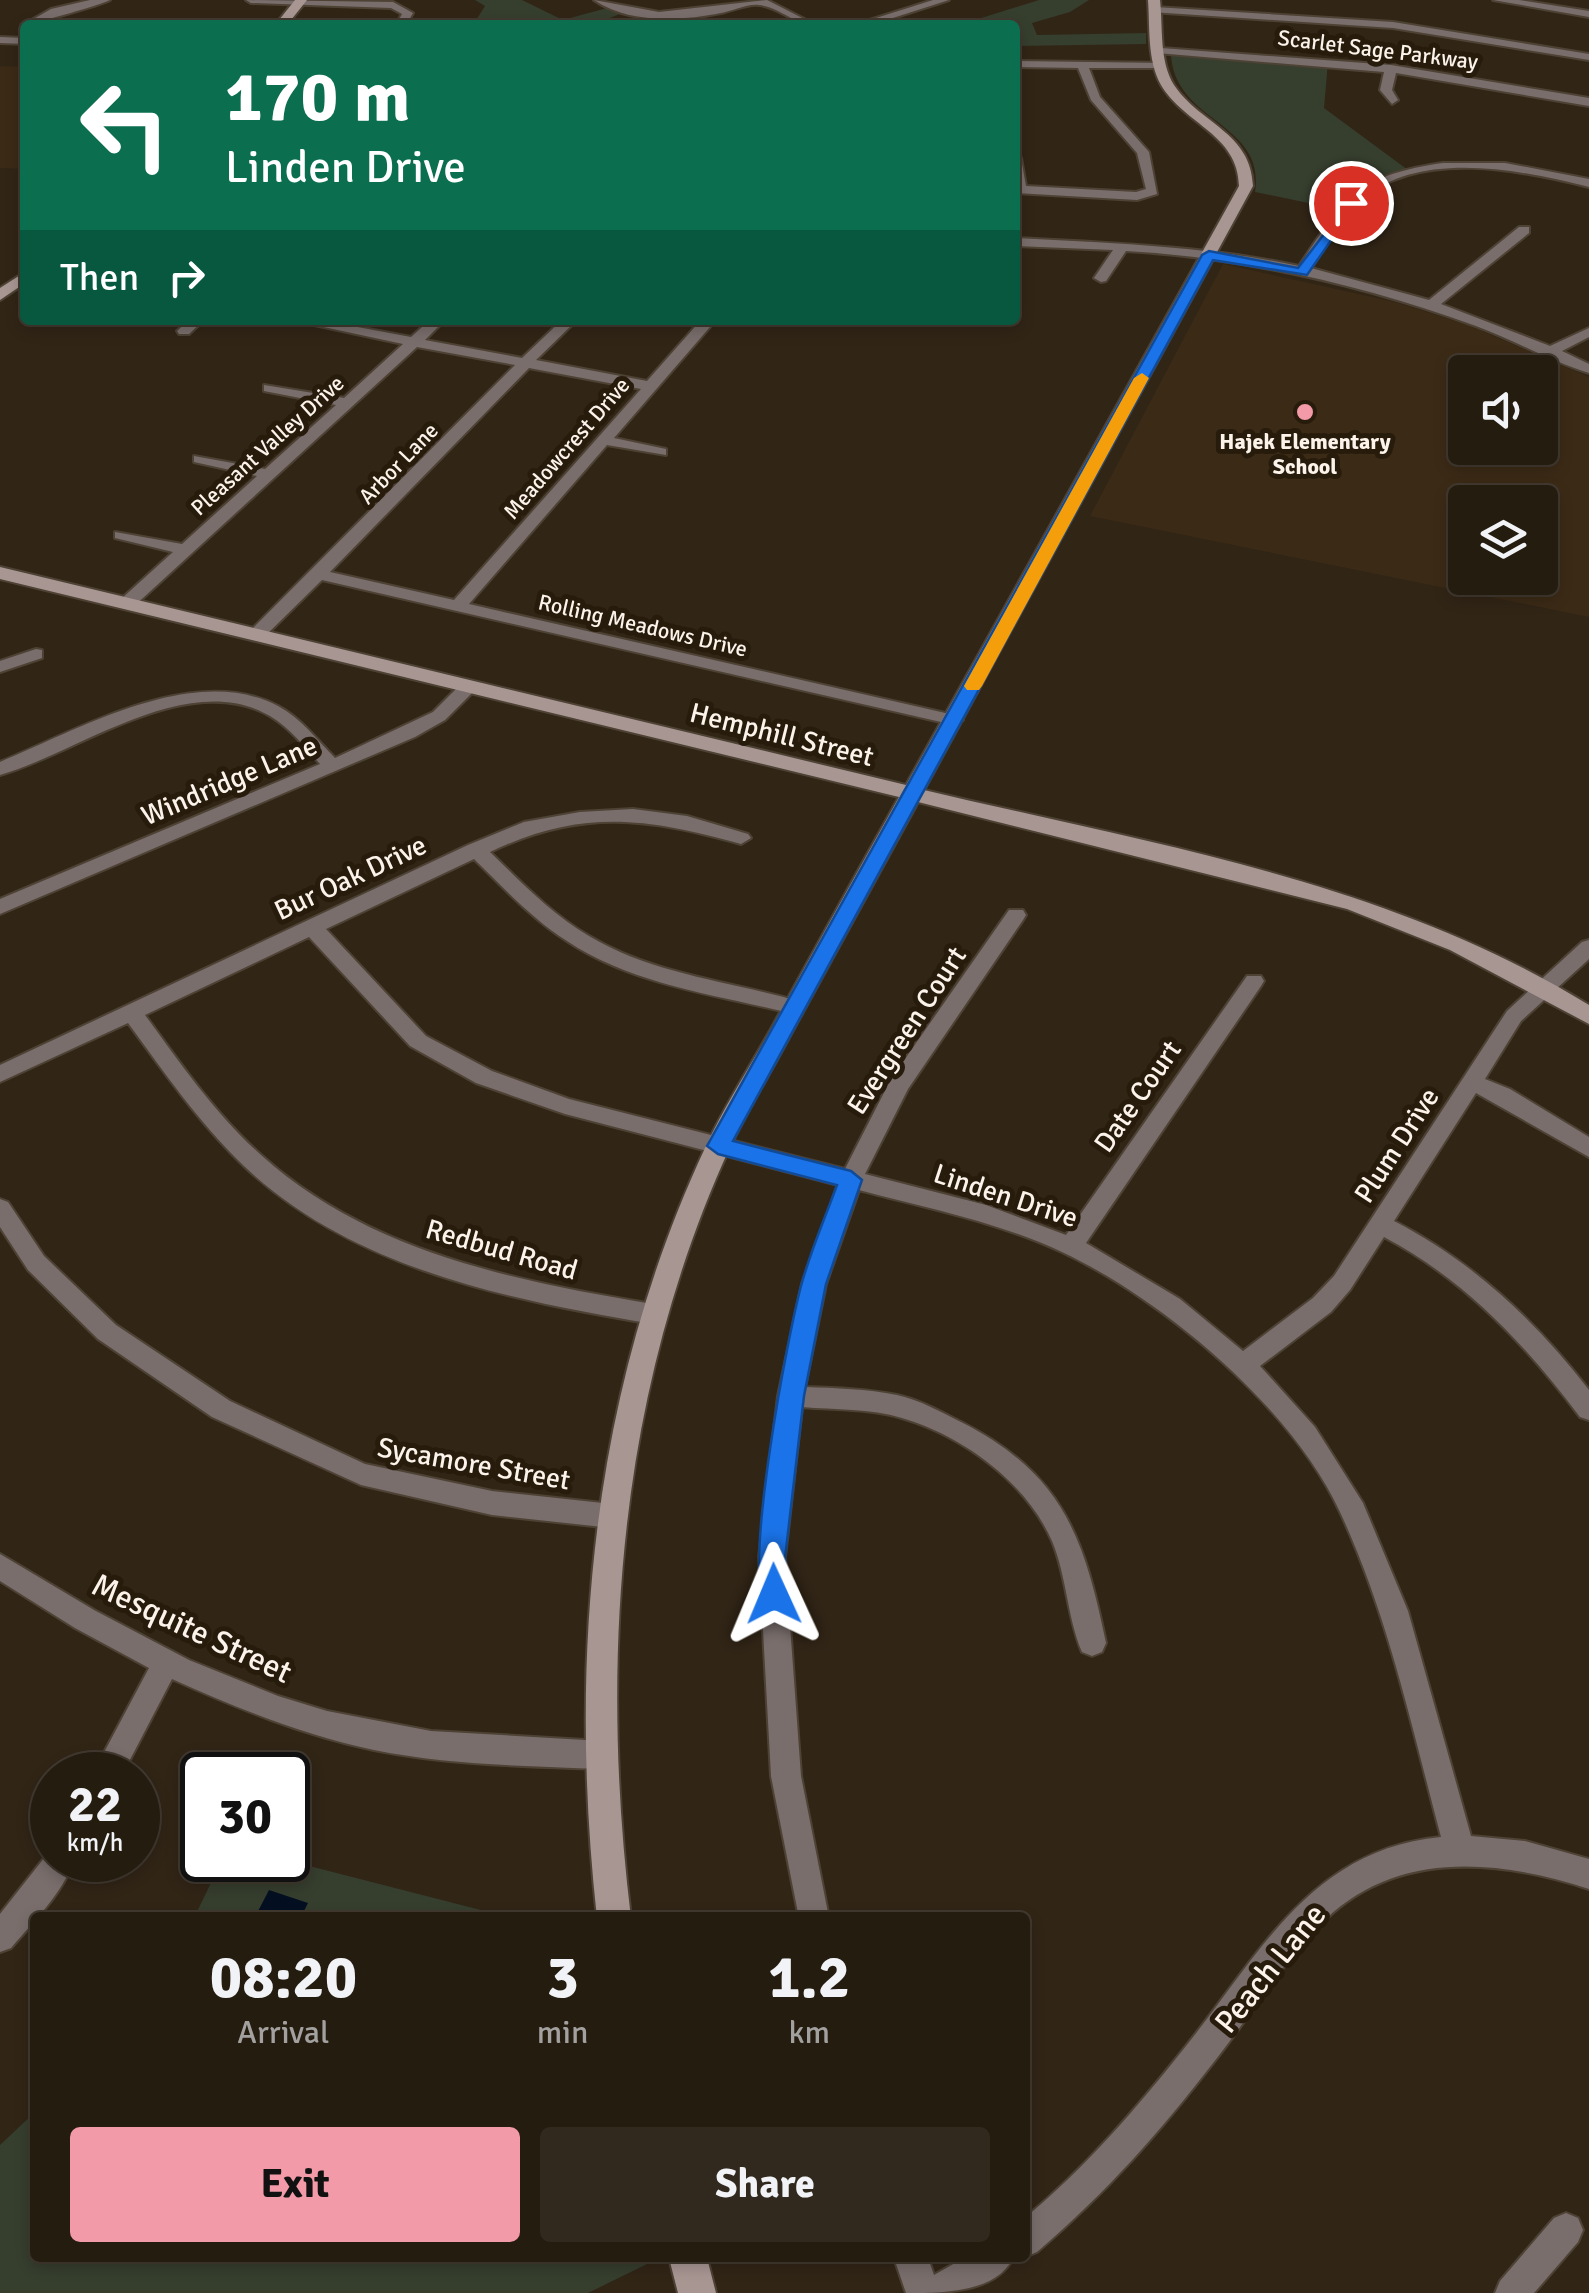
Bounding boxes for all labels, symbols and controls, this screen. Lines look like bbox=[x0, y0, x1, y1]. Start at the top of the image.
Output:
street label: Scarlet Sage Parkway bbox=[1276, 24, 1480, 75]
text: 170 m bbox=[225, 54, 410, 140]
icon: left bbox=[60, 60, 190, 190]
text: Linden Drive bbox=[225, 140, 466, 195]
pin bbox=[1309, 161, 1394, 246]
icon: arrive bbox=[1324, 176, 1379, 231]
icon: right bbox=[159, 250, 214, 305]
text: Then bbox=[60, 254, 139, 301]
map controls bbox=[1448, 355, 1558, 595]
button: sound bbox=[1448, 355, 1558, 465]
street label: Pleasant Valley Drive bbox=[185, 370, 349, 521]
street label: Meadowcrest Drive bbox=[498, 372, 635, 525]
marker: Hajek Elementary School bbox=[1294, 401, 1316, 423]
street label: Arbor Lane bbox=[353, 417, 444, 510]
place label: Hajek Elementary School bbox=[1219, 428, 1391, 480]
button: layers bbox=[1448, 485, 1558, 595]
street label: Rolling Meadows Drive bbox=[536, 588, 750, 663]
street label: Hemphill Street bbox=[686, 696, 877, 774]
street label: Windridge Lane bbox=[136, 729, 322, 833]
street label: Bur Oak Drive bbox=[269, 828, 432, 928]
street label: Evergreen Court bbox=[840, 940, 974, 1121]
street label: Date Court bbox=[1087, 1034, 1189, 1159]
street label: Plum Drive bbox=[1347, 1082, 1447, 1209]
street label: Linden Drive bbox=[929, 1157, 1082, 1235]
street label: Redbud Road bbox=[422, 1212, 582, 1288]
street label: Sycamore Street bbox=[375, 1430, 573, 1498]
position arrow bbox=[722, 1542, 826, 1646]
street label: Mesquite Street bbox=[86, 1565, 298, 1692]
speed limit sign: 30 bbox=[180, 1752, 310, 1882]
text: 22 bbox=[68, 1774, 122, 1836]
text: km/h bbox=[67, 1827, 123, 1858]
street label: Peach Lane bbox=[1206, 1896, 1334, 2041]
text: 08:20 bbox=[210, 1941, 357, 2015]
text: 3 bbox=[546, 1941, 579, 2015]
text: 1.2 bbox=[768, 1941, 850, 2015]
text: Arrival bbox=[237, 2013, 329, 2052]
text: min bbox=[537, 2013, 588, 2052]
text: km bbox=[788, 2013, 830, 2052]
button: Exit bbox=[70, 2127, 520, 2242]
button: Share bbox=[540, 2127, 990, 2242]

